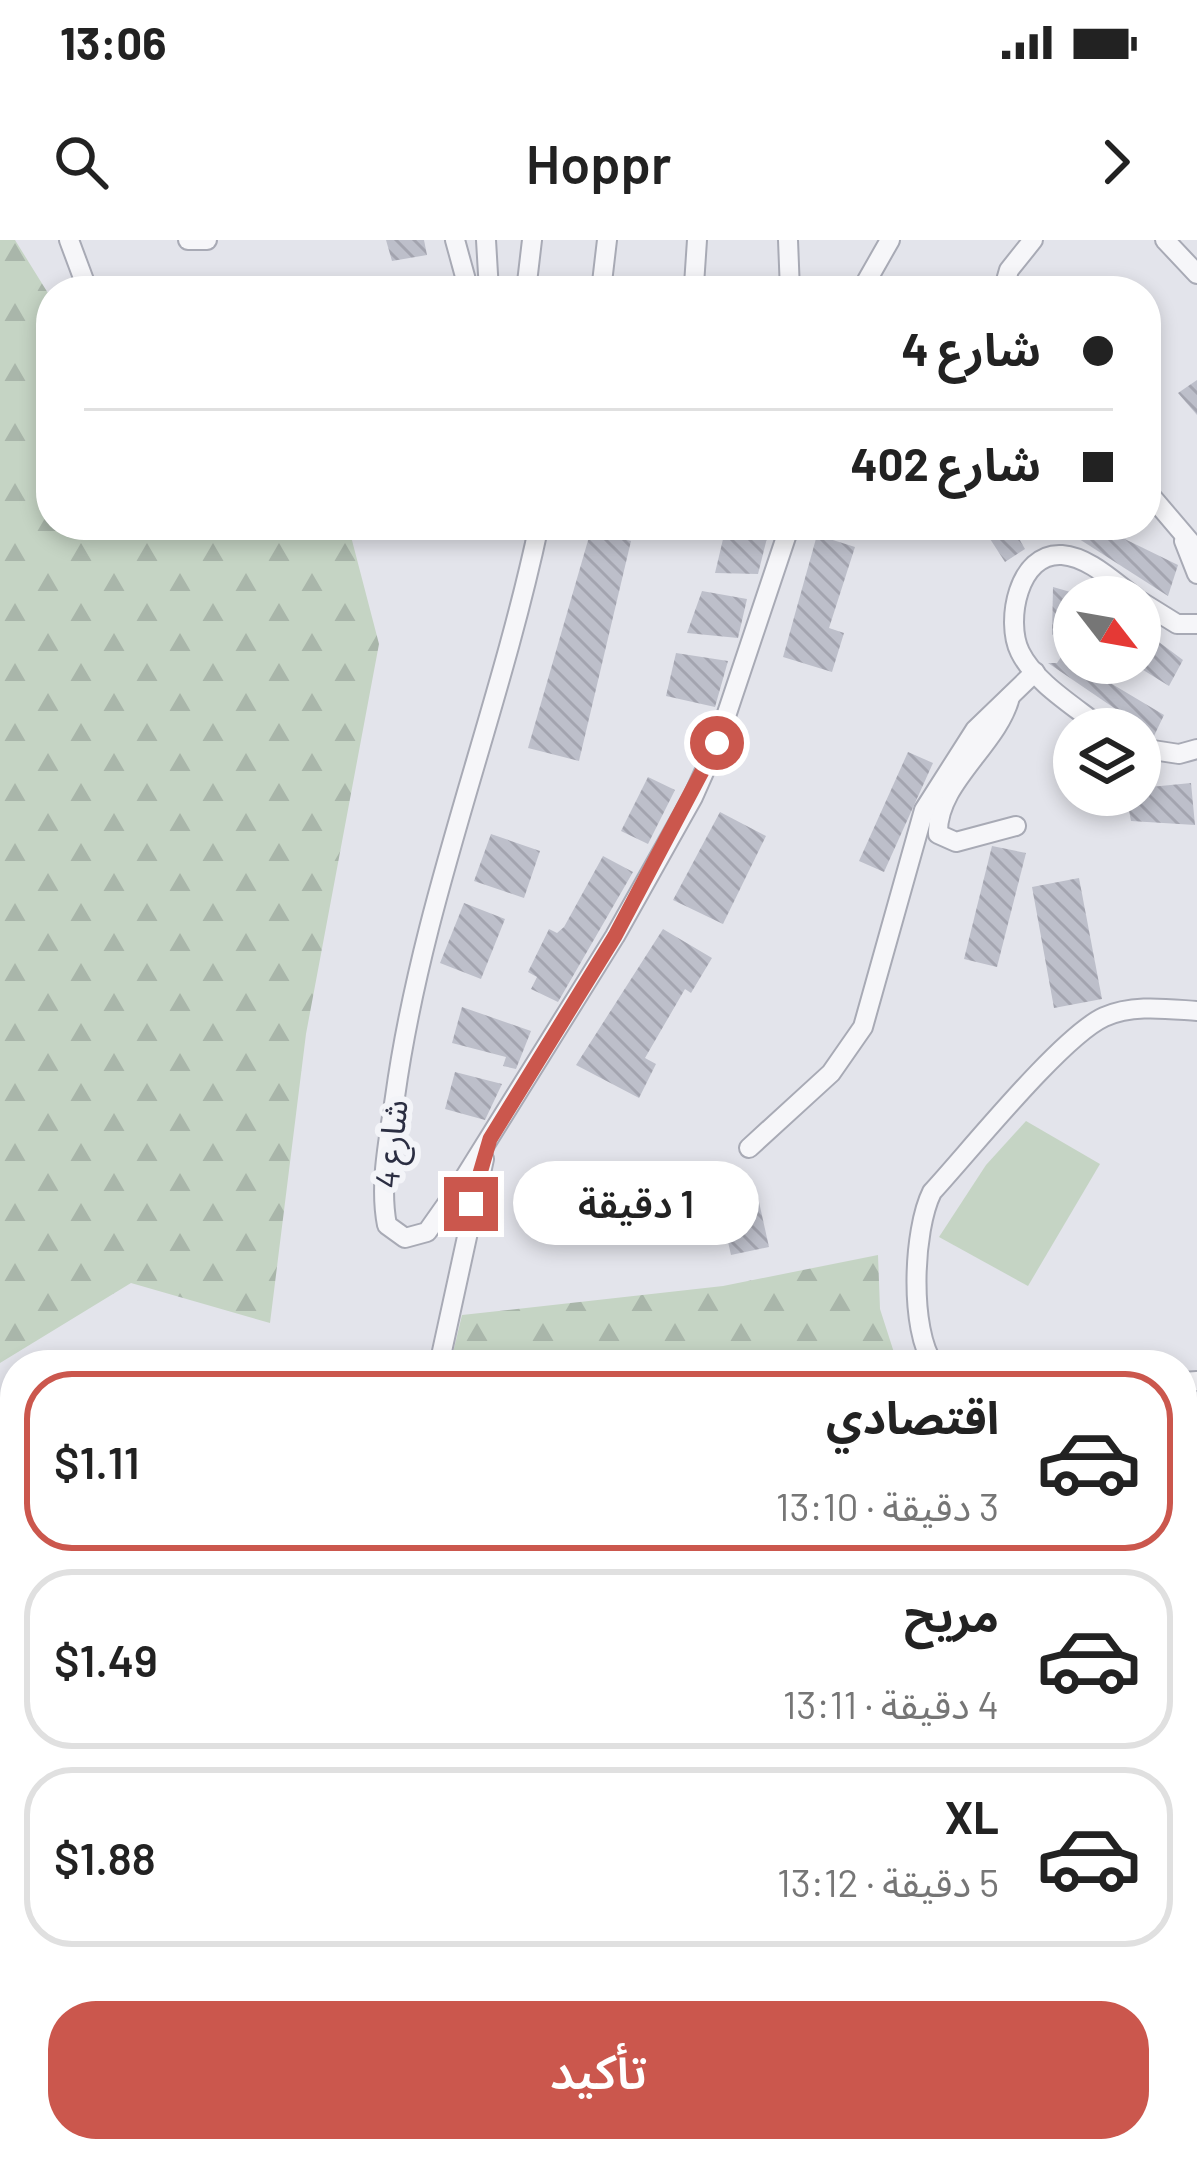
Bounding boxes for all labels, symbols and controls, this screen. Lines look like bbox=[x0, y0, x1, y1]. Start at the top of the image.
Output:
text: 13:06 bbox=[60, 15, 166, 69]
icon: search bbox=[48, 129, 114, 195]
icon: forward bbox=[1083, 129, 1149, 195]
text: Hoppr bbox=[526, 130, 671, 195]
text: شارع 4 bbox=[901, 321, 1041, 375]
text: شارع 402 bbox=[851, 436, 1041, 490]
north arrow bbox=[1053, 576, 1161, 684]
map controls bbox=[1053, 576, 1161, 816]
button: layers bbox=[1053, 708, 1161, 816]
route start bbox=[690, 716, 744, 770]
street label: شارع 4 bbox=[365, 1097, 421, 1191]
callout: 1 دقيقة bbox=[513, 1162, 759, 1246]
route end bbox=[444, 1177, 498, 1231]
text: 1 دقيقة bbox=[578, 1179, 694, 1226]
text: اقتصادي bbox=[826, 1389, 999, 1443]
icon: car bbox=[1035, 1407, 1143, 1515]
text: $1.11 bbox=[54, 1434, 140, 1488]
text: 3 دقيقة · 13:10 bbox=[776, 1482, 999, 1529]
text: مريح bbox=[904, 1587, 999, 1641]
icon: car bbox=[1035, 1605, 1143, 1713]
text: $1.49 bbox=[54, 1632, 158, 1686]
text: 4 دقيقة · 13:11 bbox=[783, 1680, 999, 1727]
text: XL bbox=[945, 1789, 999, 1843]
icon: car bbox=[1035, 1803, 1143, 1911]
text: $1.88 bbox=[54, 1830, 156, 1884]
text: 5 دقيقة · 13:12 bbox=[777, 1858, 999, 1905]
button: تأكيد bbox=[48, 2001, 1149, 2139]

